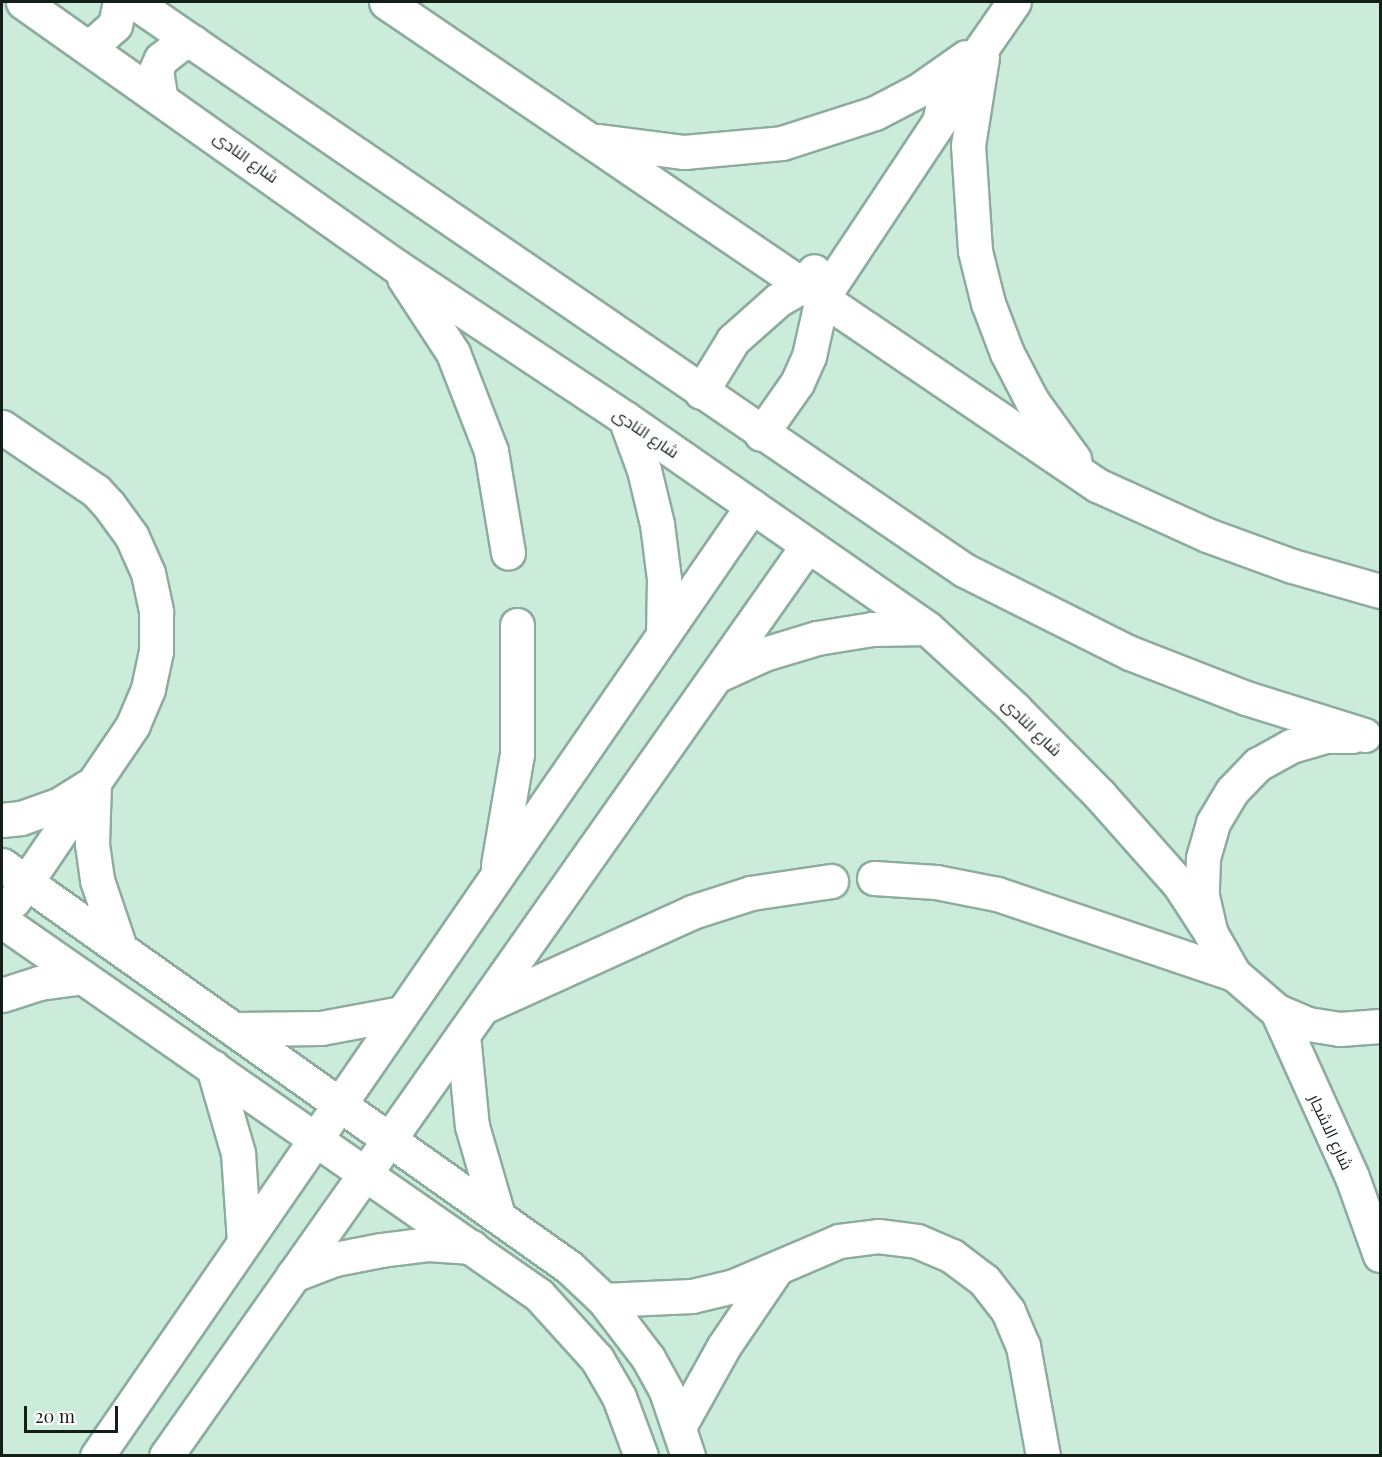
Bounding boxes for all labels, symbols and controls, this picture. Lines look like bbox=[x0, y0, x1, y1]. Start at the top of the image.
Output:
street label: شارع النادى bbox=[210, 127, 282, 187]
street label: شارع النادى bbox=[609, 404, 683, 462]
street label: شارع النادى bbox=[998, 694, 1066, 760]
street label: شارع الاشجار bbox=[1305, 1091, 1357, 1173]
scale bar bbox=[27, 1394, 122, 1432]
text: 20 m bbox=[35, 1404, 75, 1428]

